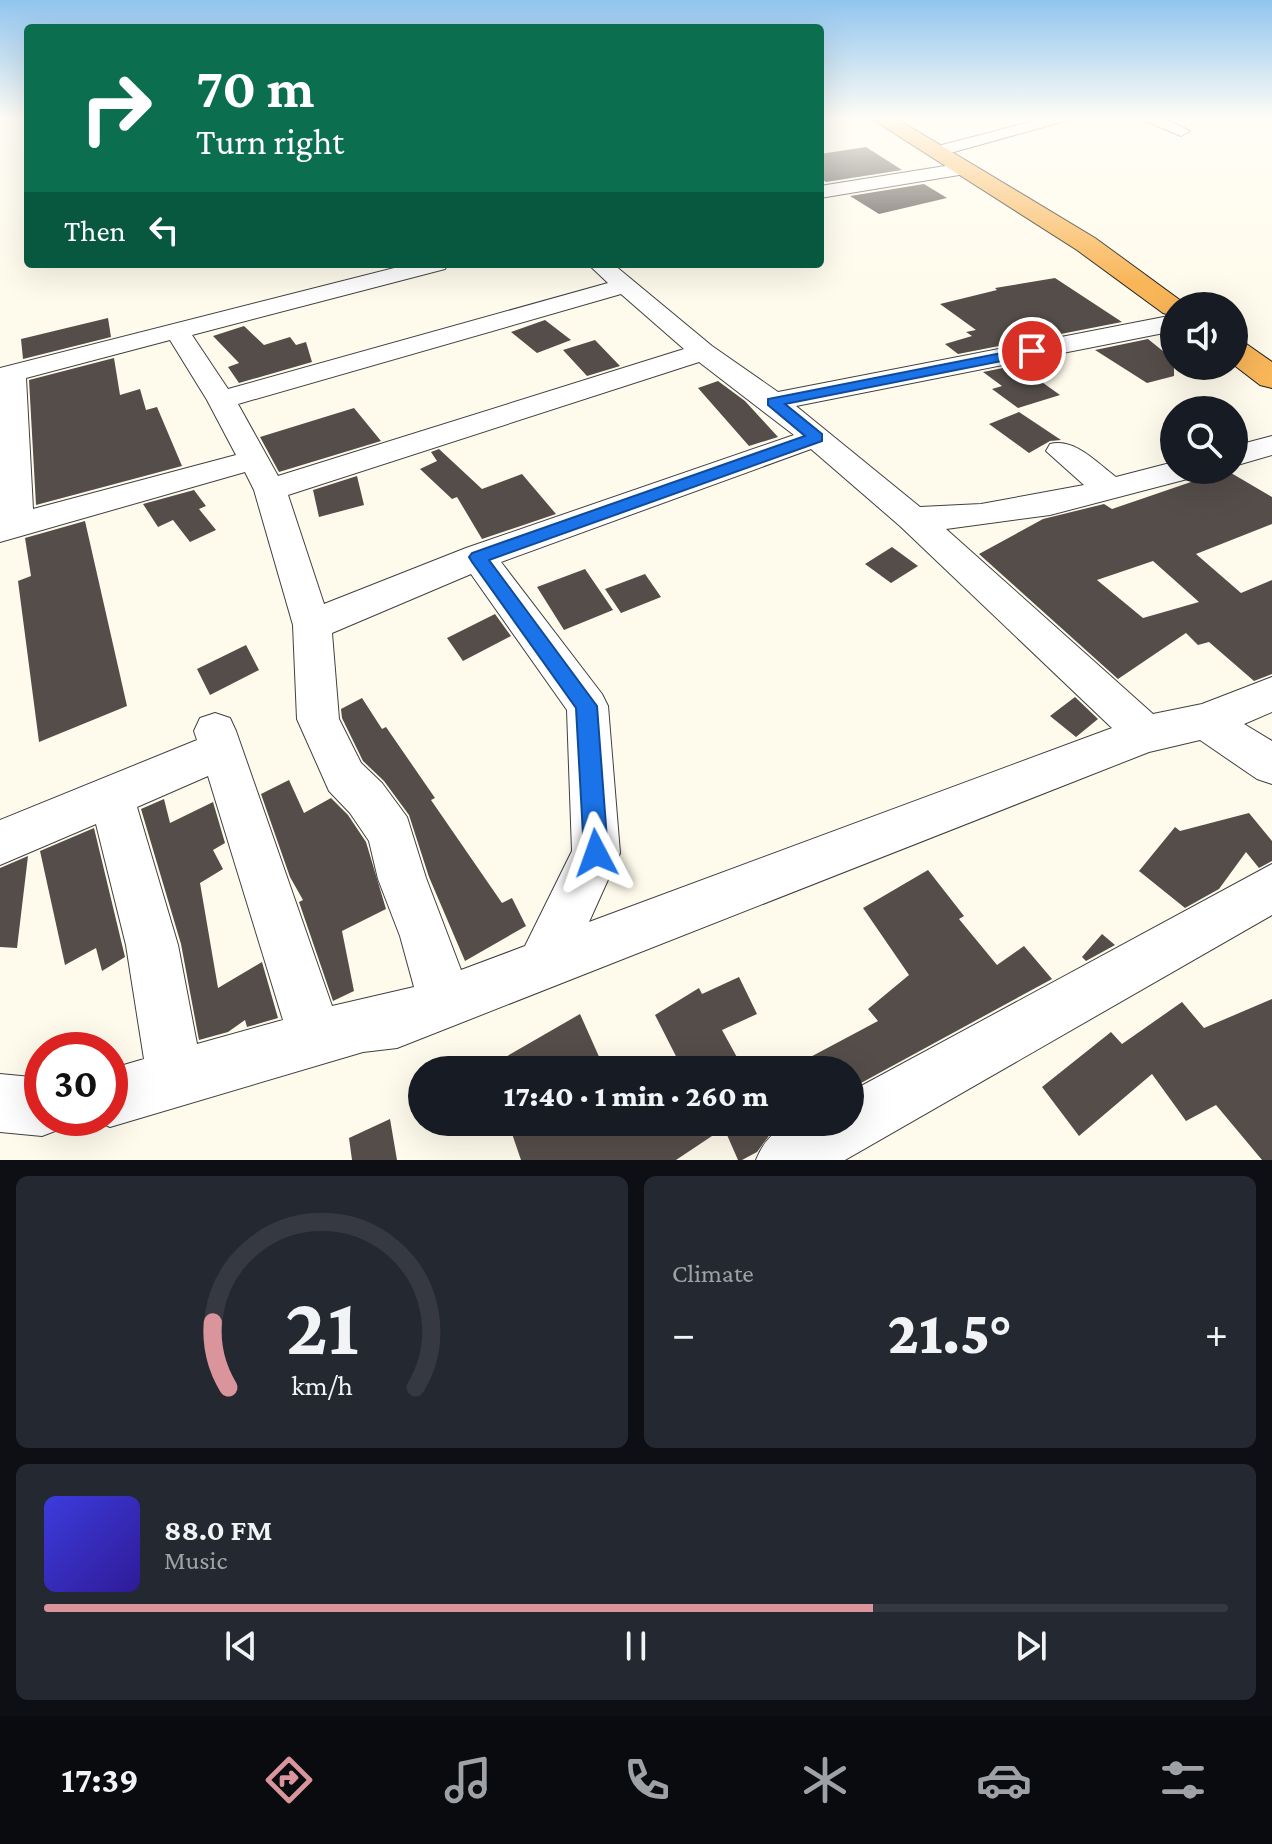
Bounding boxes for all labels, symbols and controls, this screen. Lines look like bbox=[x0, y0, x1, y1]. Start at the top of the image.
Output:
icon: right bbox=[64, 56, 168, 160]
text: 70 m bbox=[196, 57, 315, 119]
text: Turn right bbox=[196, 122, 344, 162]
icon: left bbox=[142, 208, 186, 252]
text: Then bbox=[64, 214, 126, 247]
map controls bbox=[1160, 292, 1248, 484]
button: sound bbox=[1160, 292, 1248, 380]
pin bbox=[998, 317, 1066, 385]
icon: arrive bbox=[1010, 329, 1054, 373]
button: search bbox=[1160, 396, 1248, 484]
position arrow bbox=[554, 811, 638, 895]
speed limit sign: 30 bbox=[24, 1032, 128, 1136]
text: 17:40 · 1 min · 260 m bbox=[504, 1079, 768, 1112]
text: Climate bbox=[672, 1259, 754, 1288]
text: 21 bbox=[285, 1279, 359, 1372]
text: 21.5° bbox=[887, 1299, 1013, 1366]
text: − bbox=[672, 1309, 695, 1357]
text: + bbox=[1205, 1309, 1228, 1357]
text: km/h bbox=[291, 1369, 353, 1401]
text: 88.0 FM bbox=[164, 1513, 272, 1546]
text: Music bbox=[164, 1546, 227, 1575]
icon: previous bbox=[219, 1624, 263, 1668]
icon: pause bbox=[614, 1624, 658, 1668]
icon: next bbox=[1009, 1624, 1053, 1668]
icon: directions bbox=[261, 1752, 317, 1808]
icon: music bbox=[440, 1752, 496, 1808]
icon: phone bbox=[619, 1752, 675, 1808]
icon: climate bbox=[797, 1752, 853, 1808]
icon: car bbox=[976, 1752, 1032, 1808]
icon: filters bbox=[1155, 1752, 1211, 1808]
text: 17:39 bbox=[61, 1760, 139, 1800]

